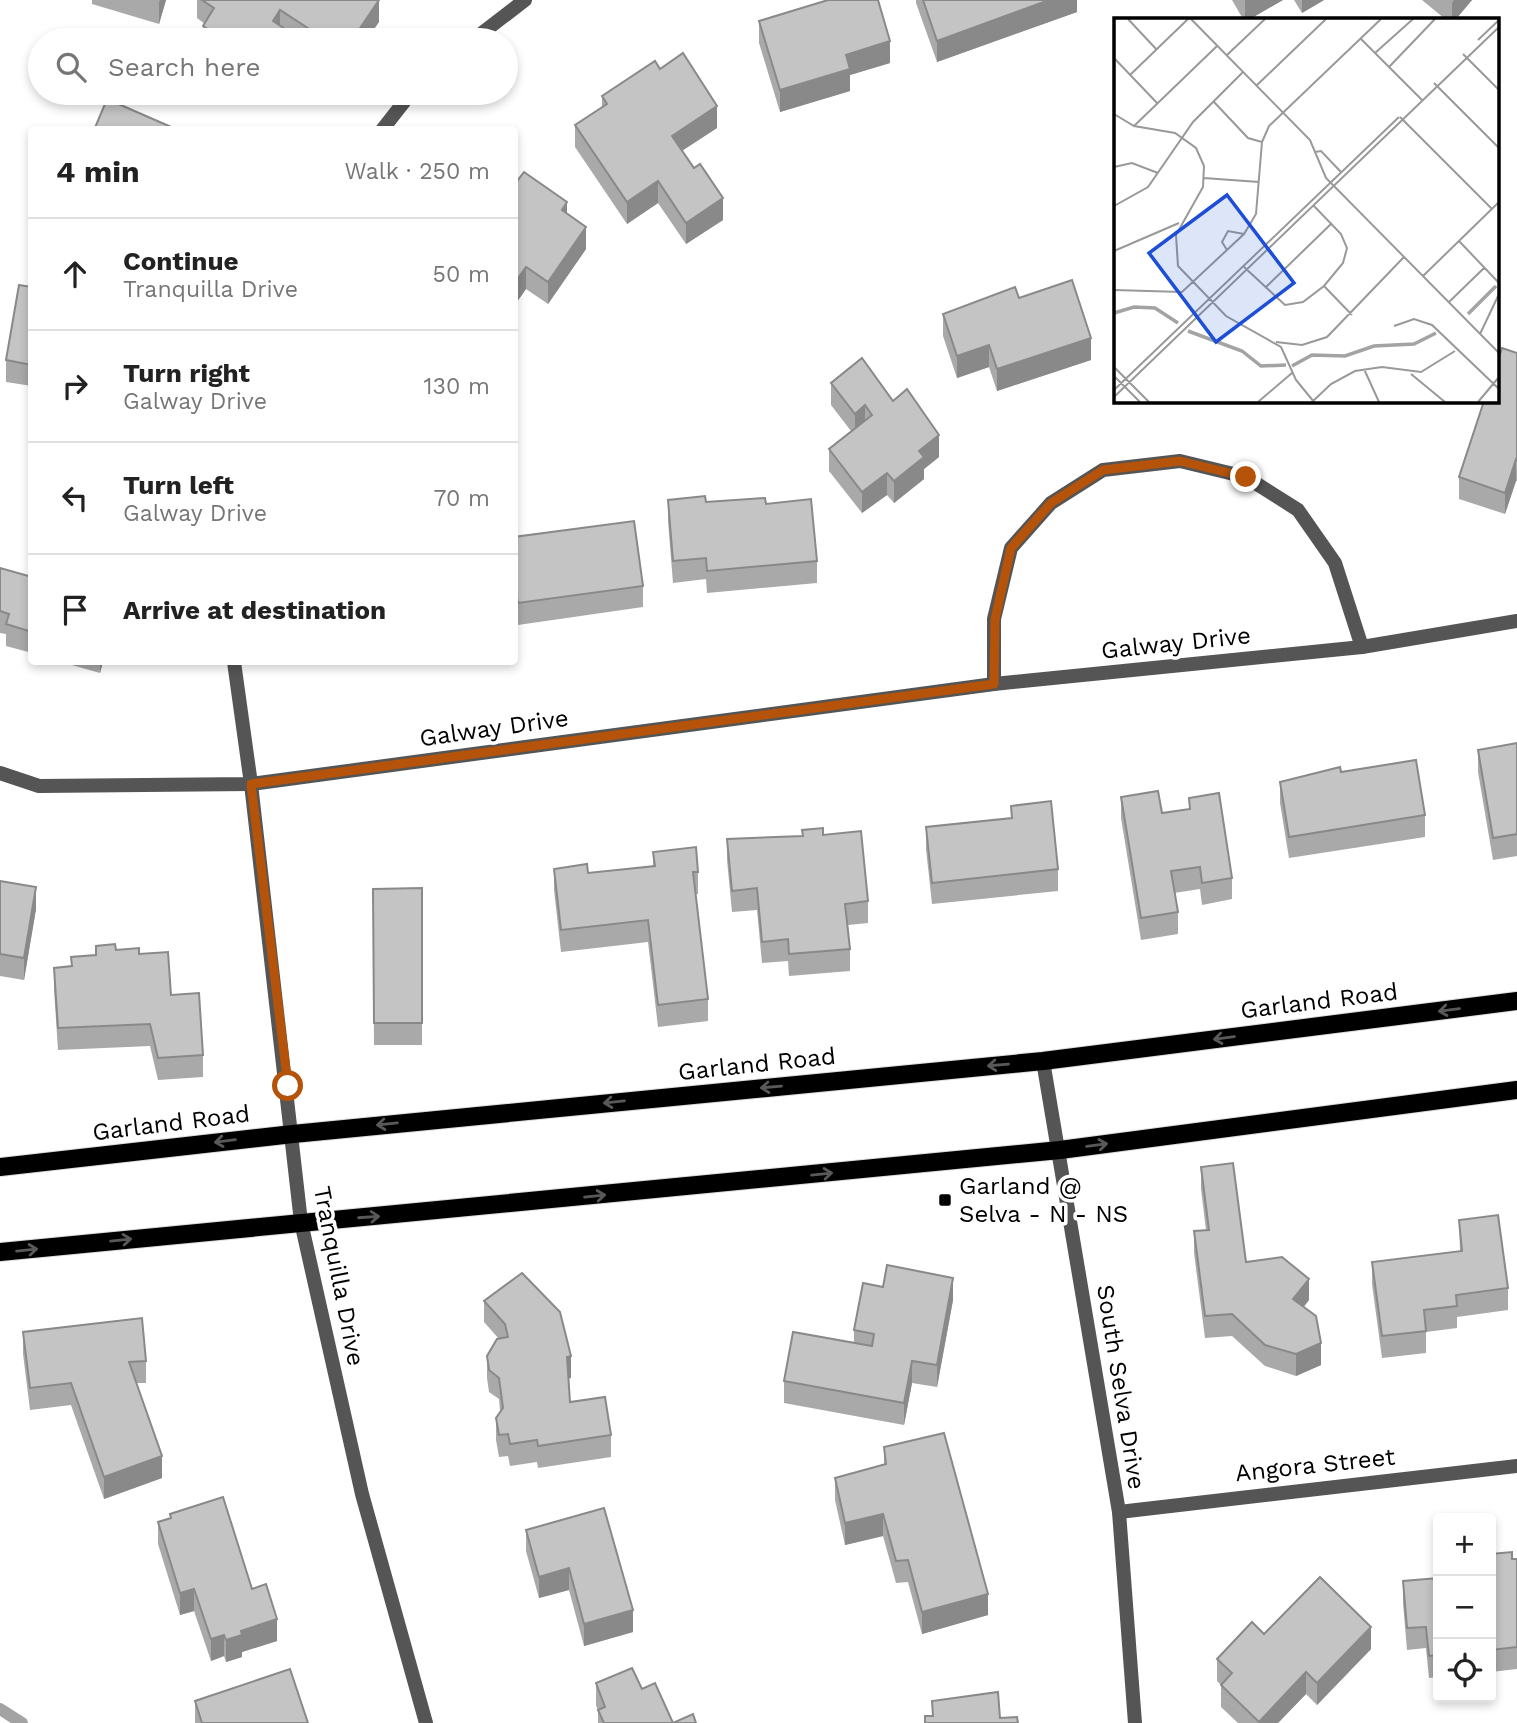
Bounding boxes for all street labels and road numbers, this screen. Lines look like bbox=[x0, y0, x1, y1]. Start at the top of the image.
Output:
street label: Galway Drive bbox=[1100, 621, 1252, 665]
street label: Galway Drive bbox=[418, 704, 570, 752]
street label: Garland Road bbox=[1239, 977, 1399, 1025]
street label: Garland Road bbox=[677, 1042, 837, 1086]
street label: Garland Road bbox=[91, 1099, 251, 1147]
street label: Tranquilla Drive bbox=[308, 1184, 370, 1368]
street label: South Selva Drive bbox=[1091, 1283, 1151, 1491]
street label: Angora Street bbox=[1234, 1443, 1396, 1487]

